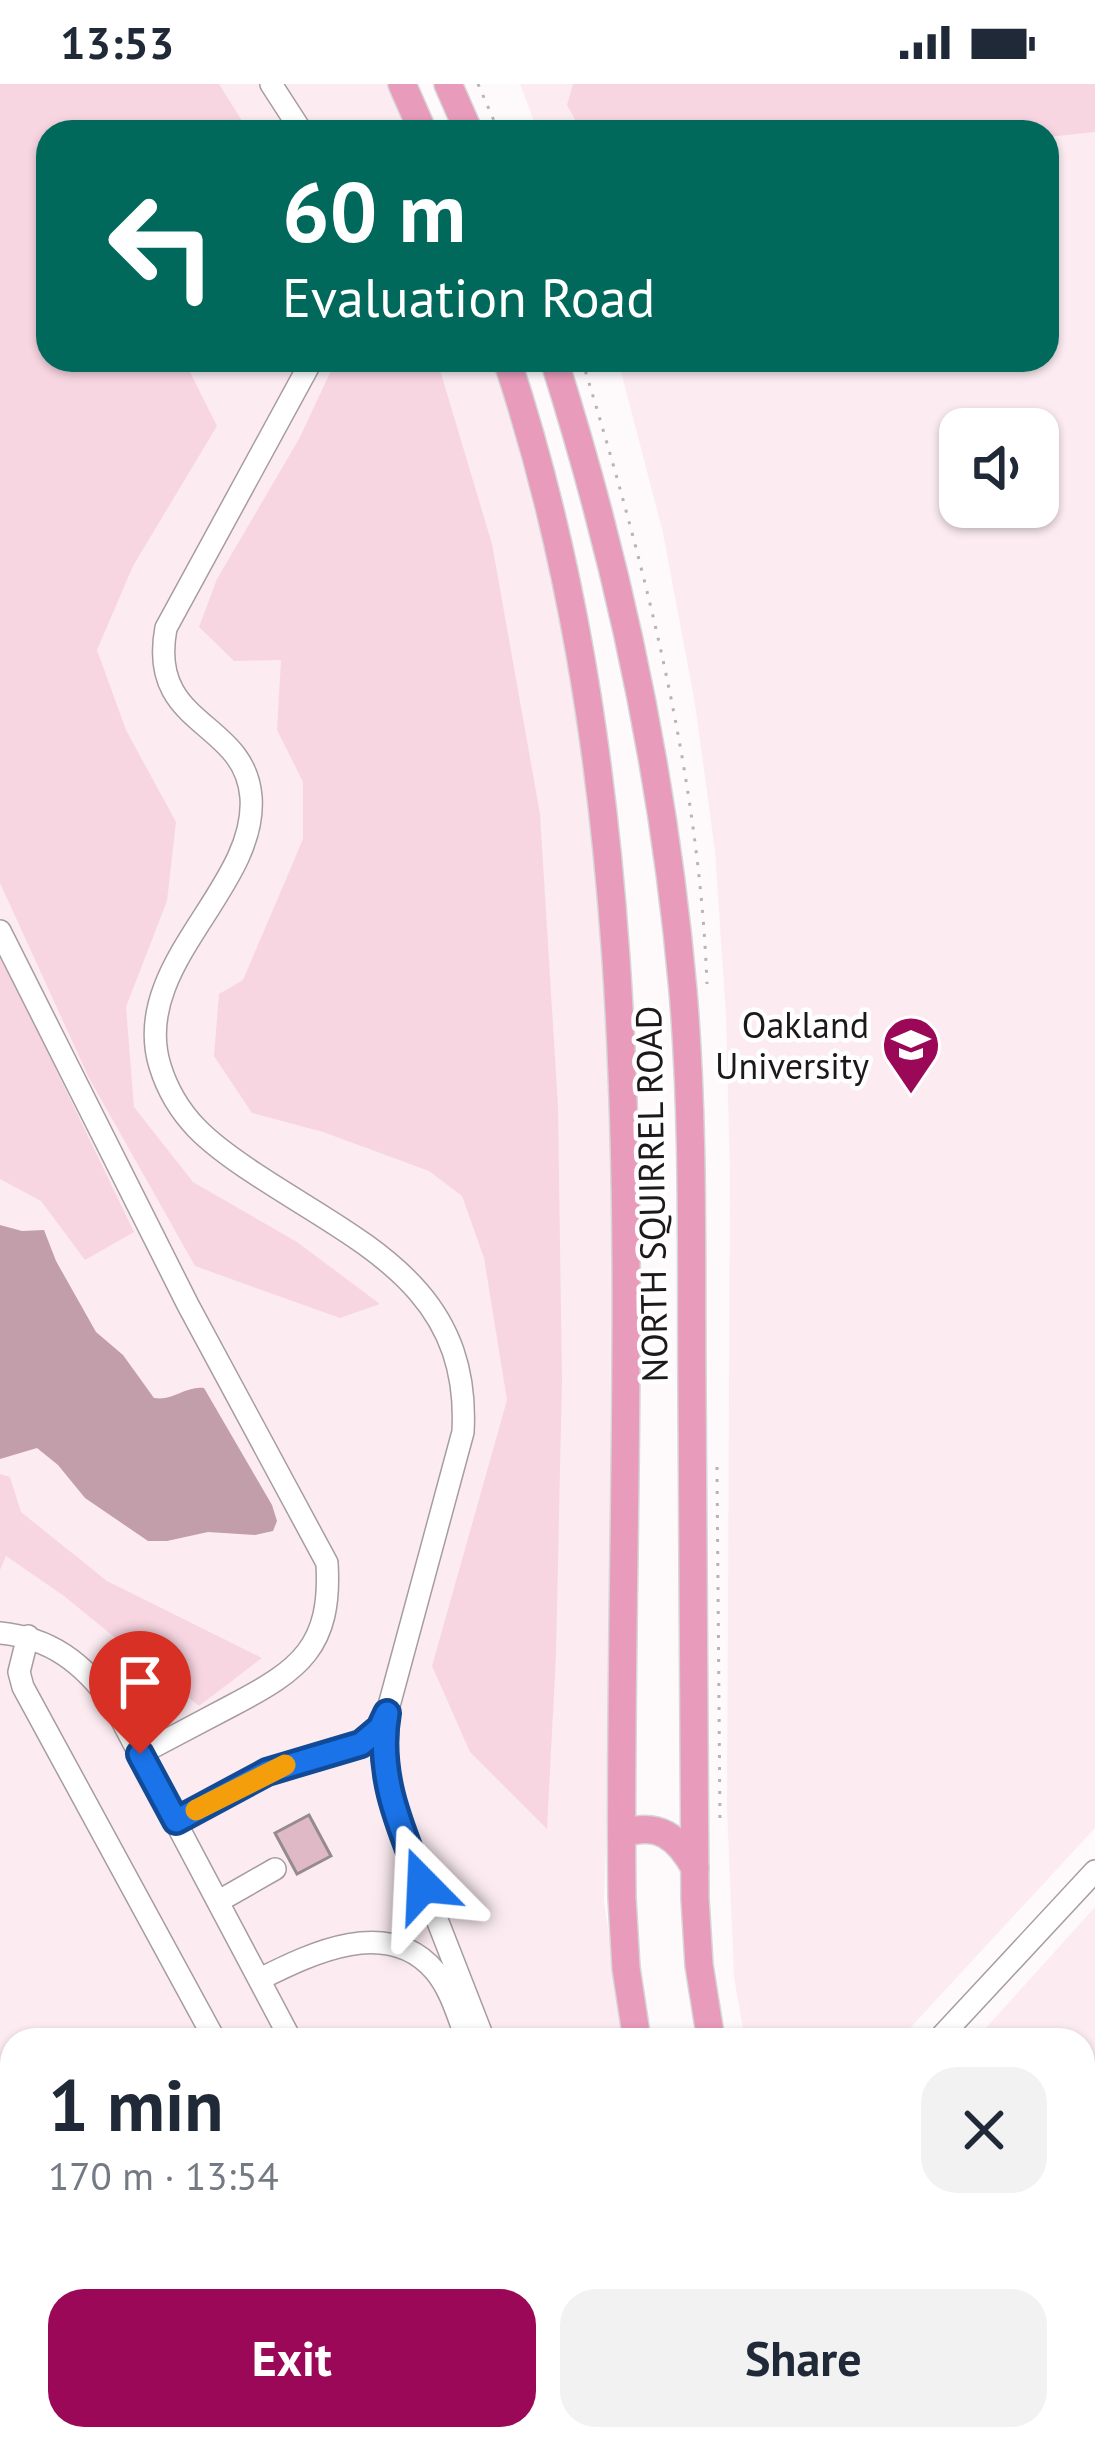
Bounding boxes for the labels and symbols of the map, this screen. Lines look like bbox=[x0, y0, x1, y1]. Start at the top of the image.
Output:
place label: Oakland University bbox=[715, 1001, 869, 1089]
street label: NORTH SQUIRREL ROAD bbox=[624, 1005, 678, 1383]
school or university icon: Oakland University bbox=[880, 1014, 942, 1096]
pin bbox=[89, 1631, 191, 1754]
position arrow bbox=[360, 1822, 486, 1948]

